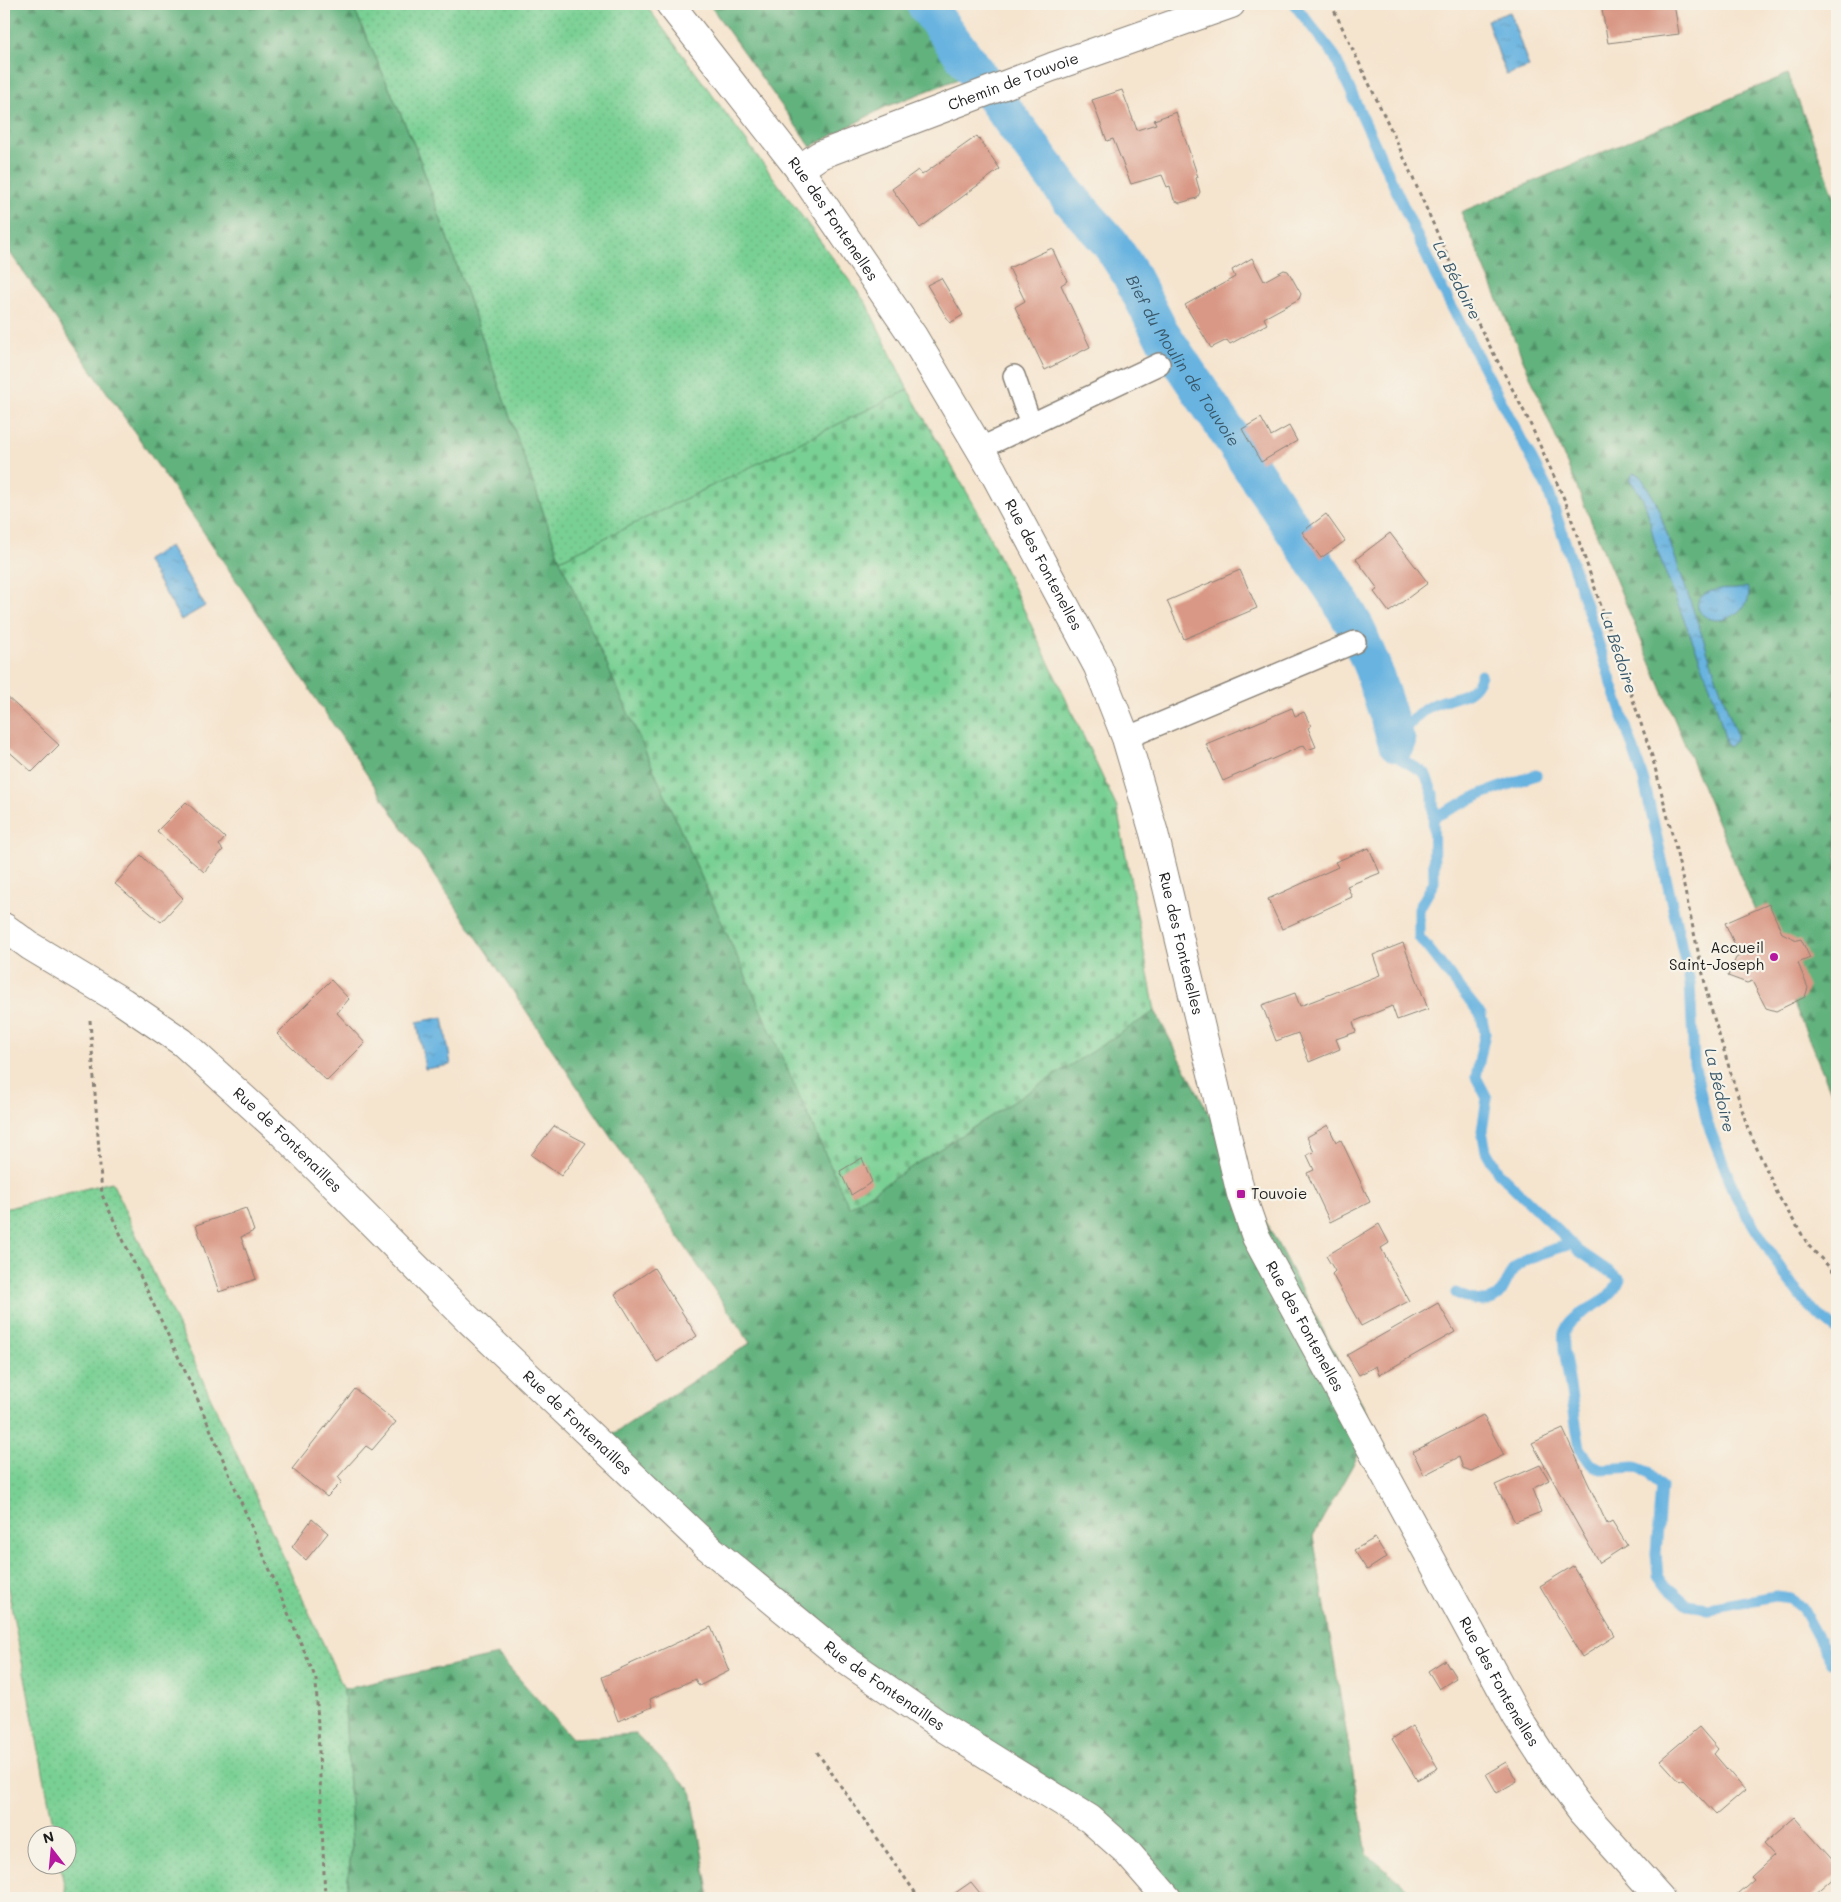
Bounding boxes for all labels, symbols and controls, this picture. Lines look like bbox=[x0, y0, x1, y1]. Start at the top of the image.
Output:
street label: Chemin de Touvoie bbox=[945, 47, 1081, 115]
street label: Rue des Fontenelles bbox=[784, 152, 883, 284]
water label: La Bédoire bbox=[1429, 237, 1486, 323]
water label: Bief du Moulin de Touvoie bbox=[1122, 271, 1245, 450]
street label: Rue des Fontenelles bbox=[1001, 495, 1087, 633]
water label: La Bédoire bbox=[1596, 608, 1643, 696]
street label: Rue des Fontenelles bbox=[1155, 870, 1208, 1017]
place label: Accueil Saint-Joseph bbox=[1669, 937, 1764, 974]
marker: Accueil Saint-Joseph bbox=[1768, 951, 1780, 963]
water label: La Bédoire bbox=[1701, 1046, 1740, 1134]
street label: Rue de Fontenailles bbox=[229, 1083, 347, 1196]
place label: Touvoie bbox=[1251, 1183, 1307, 1203]
marker: Touvoie bbox=[1235, 1188, 1247, 1200]
street label: Rue des Fontenelles bbox=[1262, 1257, 1349, 1395]
street label: Rue de Fontenailles bbox=[519, 1365, 637, 1479]
street label: Rue des Fontenelles bbox=[1455, 1613, 1544, 1750]
street label: Rue de Fontenailles bbox=[820, 1636, 949, 1735]
north arrow bbox=[28, 1824, 78, 1874]
text: N bbox=[41, 1826, 56, 1848]

